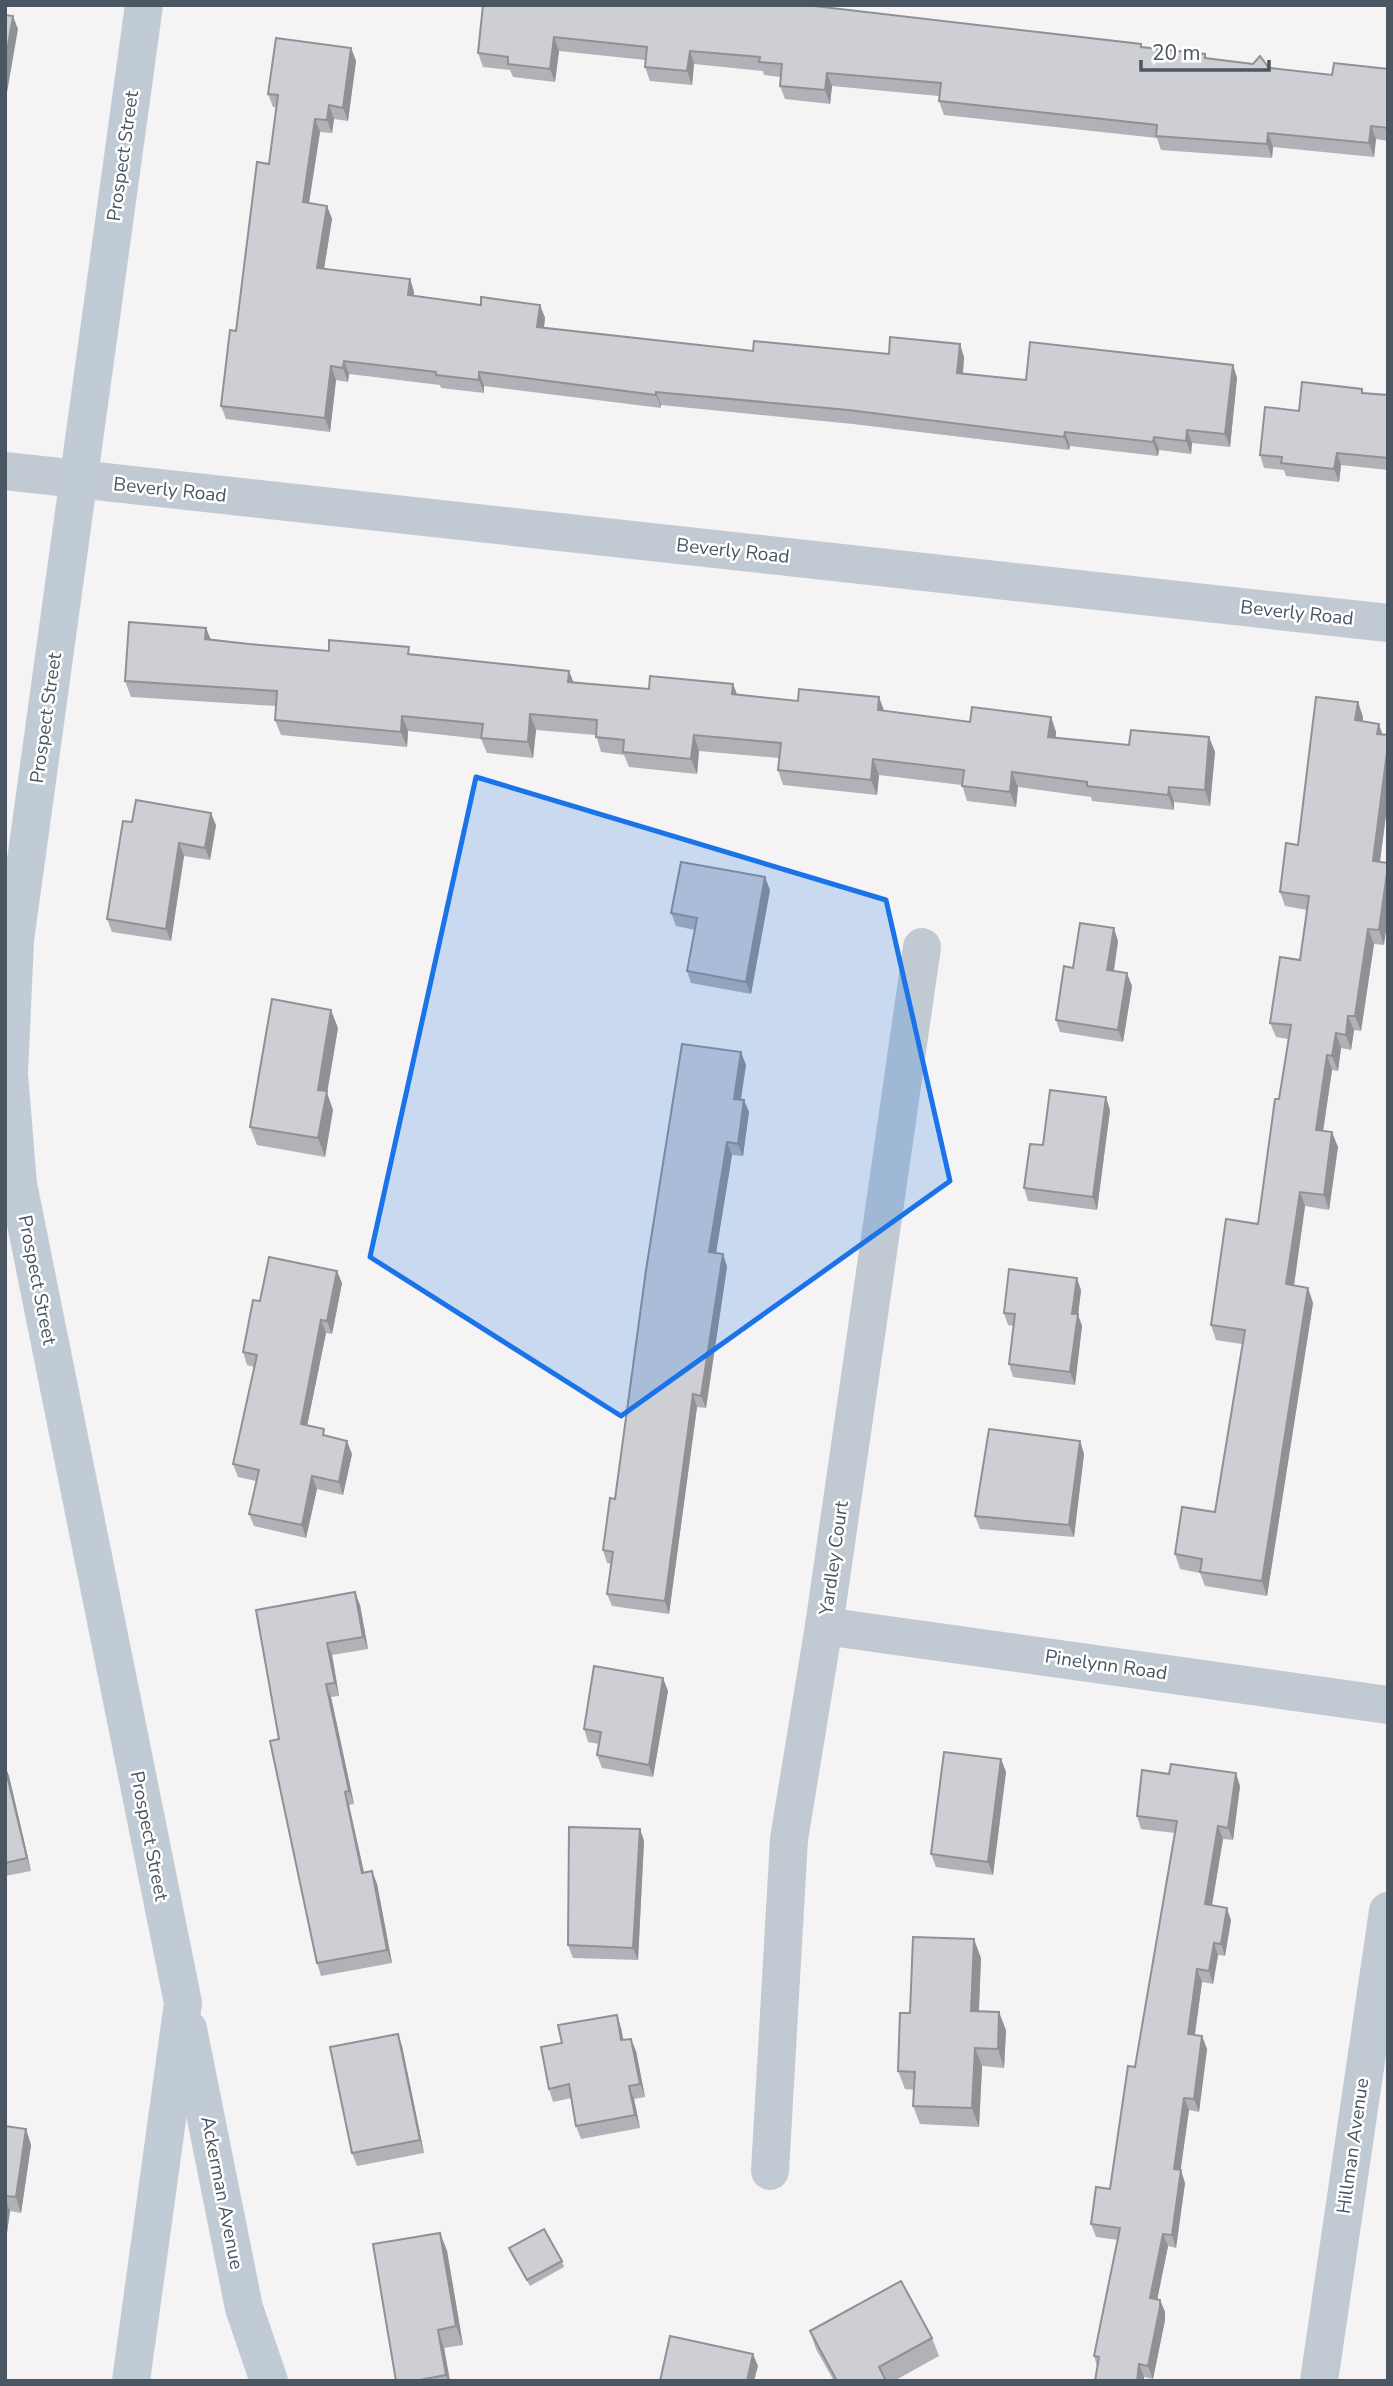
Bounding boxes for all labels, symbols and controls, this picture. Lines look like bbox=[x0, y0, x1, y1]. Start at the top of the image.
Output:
scale bar bbox=[1141, 28, 1269, 72]
text: 20 m bbox=[1152, 39, 1201, 67]
street label: Prospect Street bbox=[101, 89, 145, 223]
street label: Beverly Road bbox=[112, 471, 228, 509]
street label: Beverly Road bbox=[675, 532, 791, 570]
street label: Beverly Road bbox=[1239, 594, 1355, 632]
street label: Prospect Street bbox=[24, 651, 68, 785]
street label: Prospect Street bbox=[12, 1213, 62, 1347]
street label: Yardley Court bbox=[813, 1499, 855, 1618]
street label: Pinelynn Road bbox=[1043, 1644, 1169, 1686]
street label: Prospect Street bbox=[124, 1769, 174, 1903]
street label: Hillman Avenue bbox=[1331, 2076, 1375, 2216]
street label: Ackerman Avenue bbox=[194, 2114, 250, 2272]

